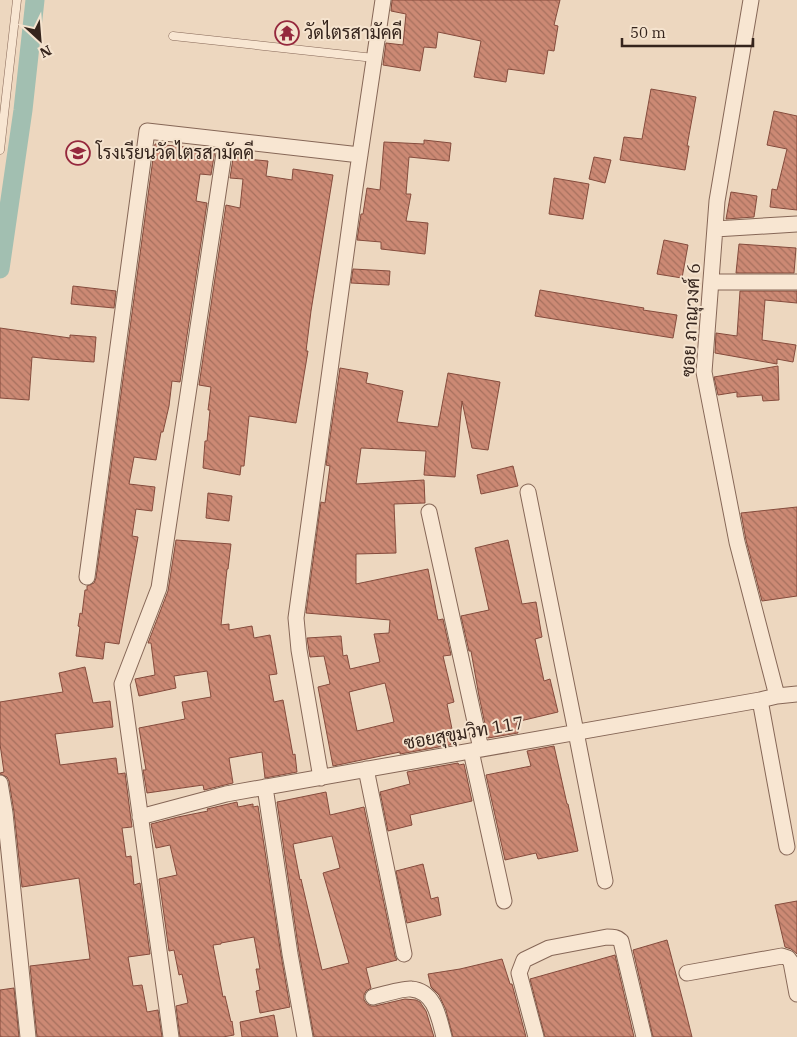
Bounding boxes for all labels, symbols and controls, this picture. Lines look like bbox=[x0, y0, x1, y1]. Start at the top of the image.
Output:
north arrow bbox=[15, 15, 65, 65]
scale bar bbox=[622, 15, 753, 47]
temple icon: วัดไตรสามัคคี bbox=[274, 20, 300, 46]
place label: วัดไตรสามัคคี bbox=[304, 20, 402, 44]
text: 50 m bbox=[630, 23, 666, 42]
text: N bbox=[37, 41, 55, 62]
school or university icon: โรงเรียนวัดไตรสามัคคี bbox=[65, 140, 91, 166]
place label: โรงเรียนวัดไตรสามัคคี bbox=[95, 140, 254, 164]
street label: ซอย ภาณุวงศ์ 6 bbox=[675, 262, 706, 378]
street label: ซอยสุขุมวิท 117 bbox=[402, 711, 526, 755]

